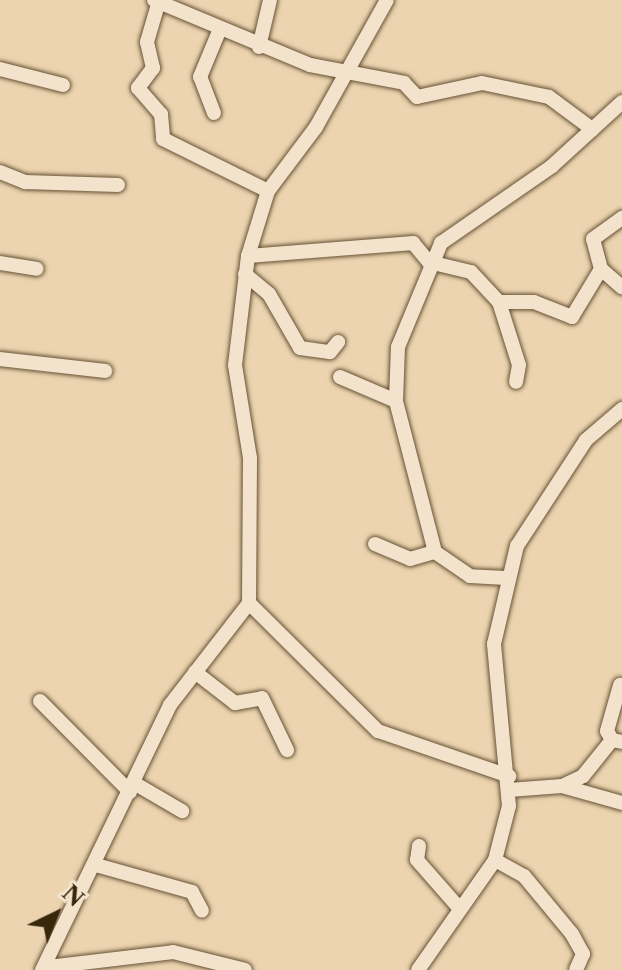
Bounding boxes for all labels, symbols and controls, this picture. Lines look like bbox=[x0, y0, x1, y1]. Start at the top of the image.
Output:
north arrow bbox=[16, 874, 96, 954]
text: N bbox=[57, 880, 89, 912]

